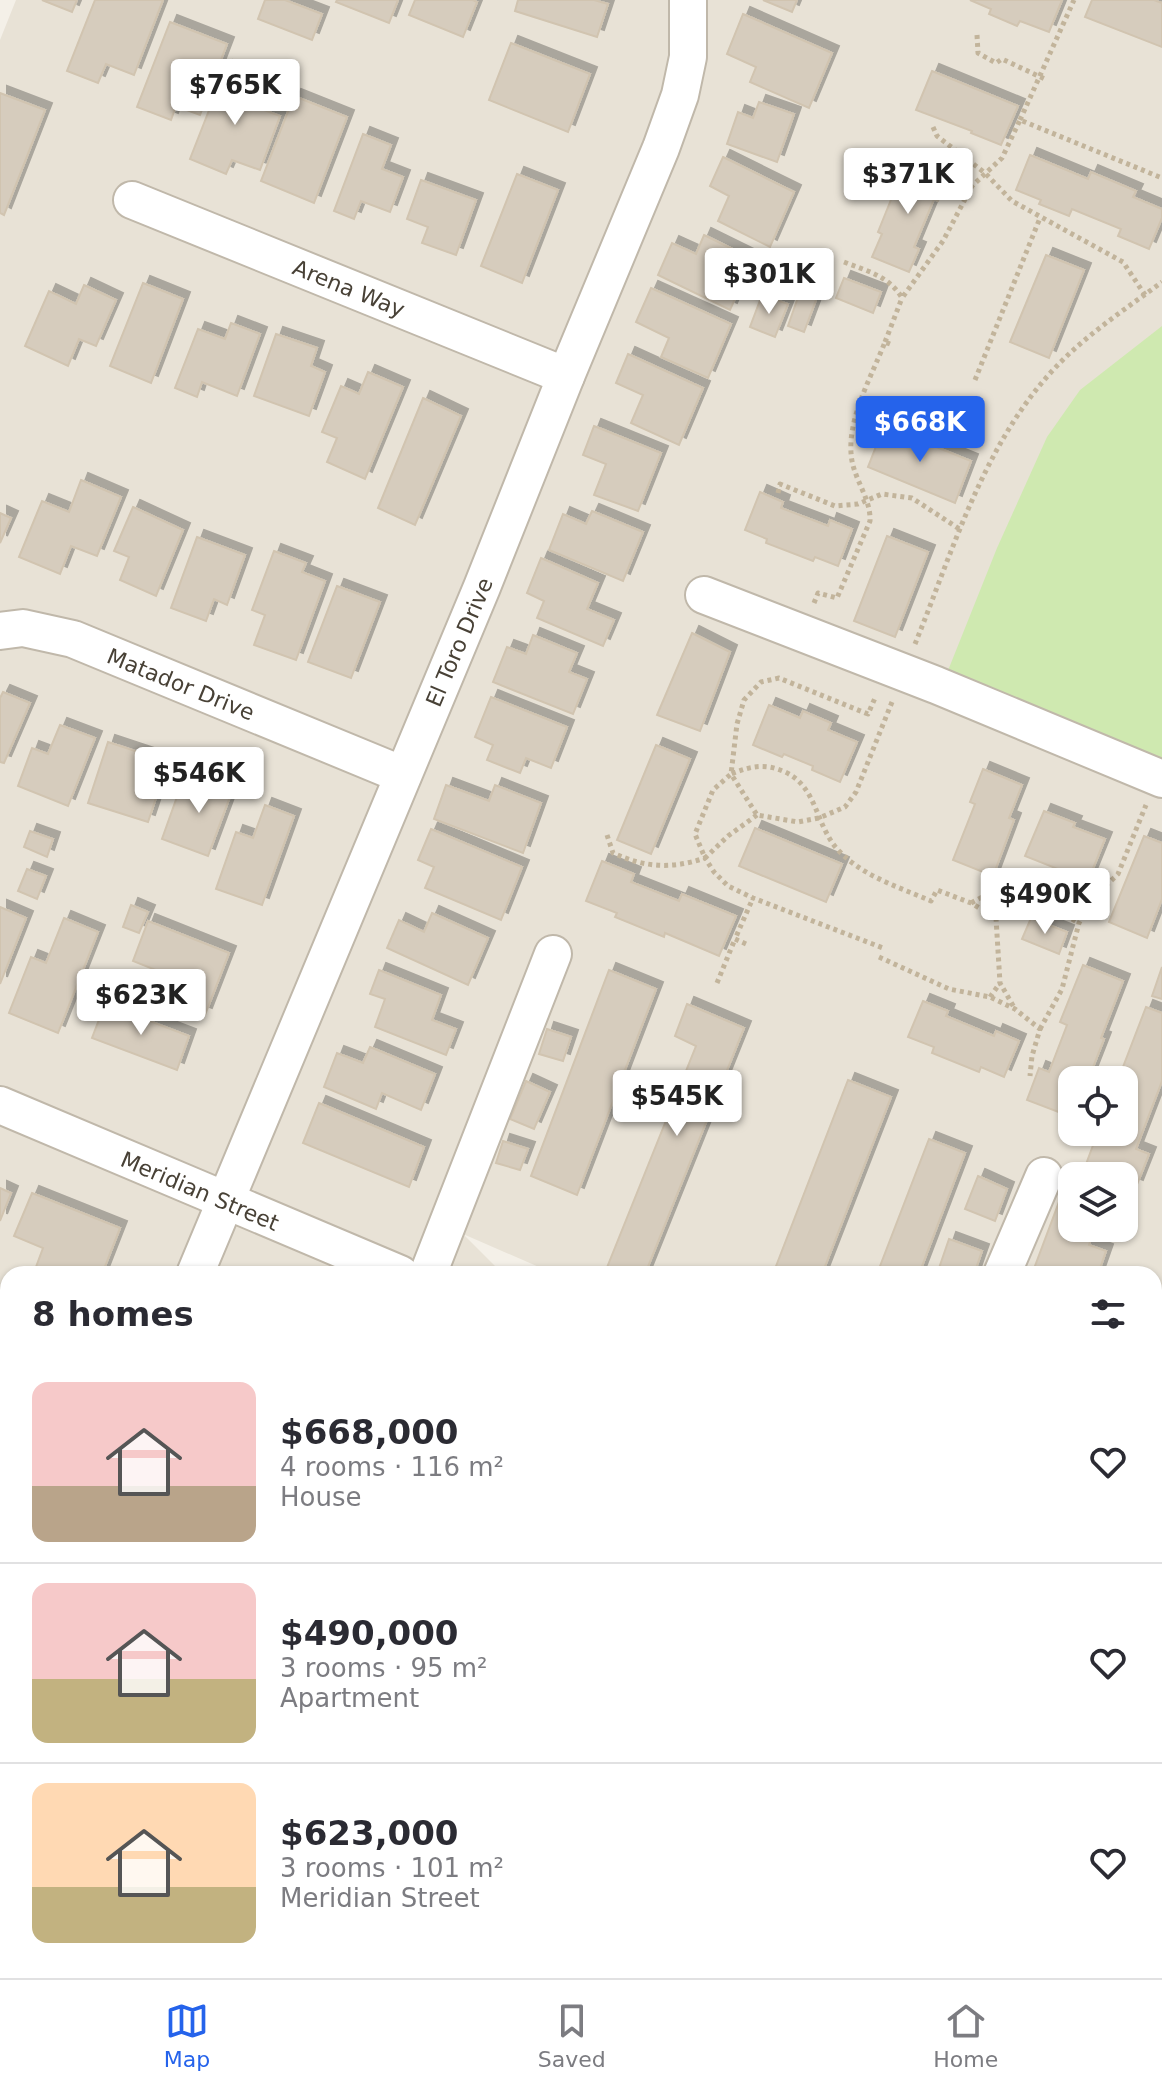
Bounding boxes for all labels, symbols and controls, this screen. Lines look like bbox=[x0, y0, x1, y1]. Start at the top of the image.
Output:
pin: $765K bbox=[179, 59, 291, 127]
text: $765K bbox=[189, 70, 281, 100]
pin: $371K bbox=[852, 148, 964, 216]
text: $371K bbox=[862, 159, 954, 189]
pin: $301K bbox=[713, 248, 825, 316]
street label: Arena Way bbox=[289, 255, 408, 322]
text: $301K bbox=[723, 259, 815, 289]
pin: $668K bbox=[864, 396, 976, 464]
text: $668K bbox=[874, 407, 966, 437]
street label: El Toro Drive bbox=[421, 574, 498, 711]
street label: Matador Drive bbox=[103, 644, 258, 725]
pin: $546K bbox=[143, 747, 255, 815]
text: $546K bbox=[153, 758, 245, 788]
pin: $490K bbox=[989, 868, 1101, 936]
text: $490K bbox=[999, 879, 1091, 909]
pin: $623K bbox=[85, 969, 197, 1037]
text: $623K bbox=[95, 980, 187, 1010]
map controls bbox=[1058, 1066, 1138, 1242]
button: locate bbox=[1058, 1066, 1138, 1146]
pin: $545K bbox=[621, 1070, 733, 1138]
text: $545K bbox=[631, 1081, 723, 1111]
street label: Meridian Street bbox=[117, 1147, 283, 1236]
button: layers bbox=[1058, 1162, 1138, 1242]
icon: filters bbox=[1086, 1292, 1130, 1336]
text: 8 homes bbox=[32, 1294, 194, 1334]
text: $668,000 bbox=[280, 1412, 459, 1452]
icon: home bbox=[96, 1414, 192, 1510]
icon: heart bbox=[1086, 1440, 1130, 1484]
text: 4 rooms · 116 m² bbox=[280, 1452, 504, 1482]
text: House bbox=[280, 1482, 361, 1512]
text: $490,000 bbox=[280, 1613, 459, 1653]
icon: home bbox=[96, 1615, 192, 1711]
icon: heart bbox=[1086, 1641, 1130, 1685]
text: 3 rooms · 95 m² bbox=[280, 1653, 488, 1683]
text: Apartment bbox=[280, 1683, 419, 1713]
text: $623,000 bbox=[280, 1813, 459, 1853]
icon: home bbox=[96, 1815, 192, 1911]
icon: heart bbox=[1086, 1841, 1130, 1885]
text: 3 rooms · 101 m² bbox=[280, 1853, 504, 1883]
text: Meridian Street bbox=[280, 1883, 480, 1913]
tab: Map bbox=[164, 1999, 210, 2072]
tab: Saved bbox=[538, 1999, 606, 2072]
tab: Home bbox=[933, 1999, 998, 2072]

